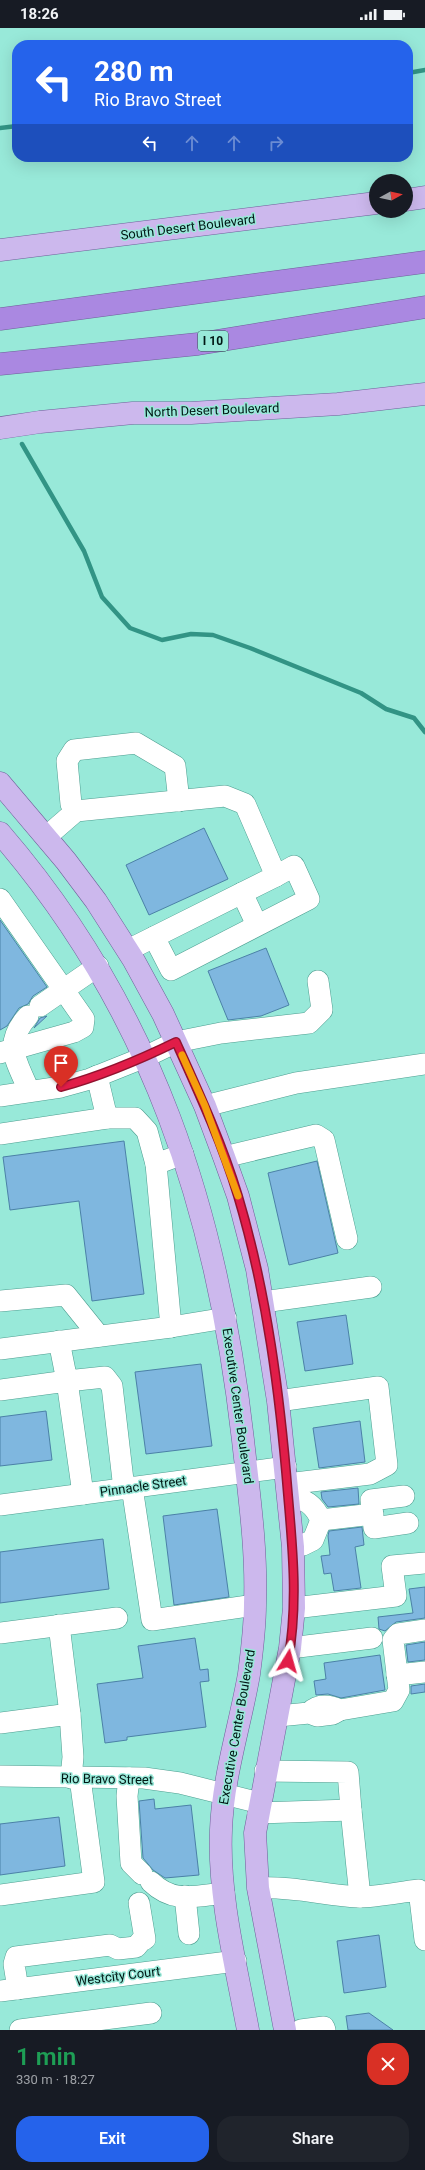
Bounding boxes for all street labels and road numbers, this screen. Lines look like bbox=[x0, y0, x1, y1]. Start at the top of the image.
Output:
street label: South Desert Boulevard bbox=[120, 211, 256, 243]
road number: I 10 bbox=[198, 331, 228, 351]
street label: North Desert Boulevard bbox=[144, 400, 280, 420]
street label: Executive Center Boulevard bbox=[220, 1327, 256, 1485]
street label: Pinnacle Street bbox=[99, 1473, 187, 1499]
street label: Executive Center Boulevard bbox=[216, 1648, 258, 1806]
street label: Rio Bravo Street bbox=[61, 1771, 153, 1787]
street label: Westcity Court bbox=[75, 1963, 161, 1989]

